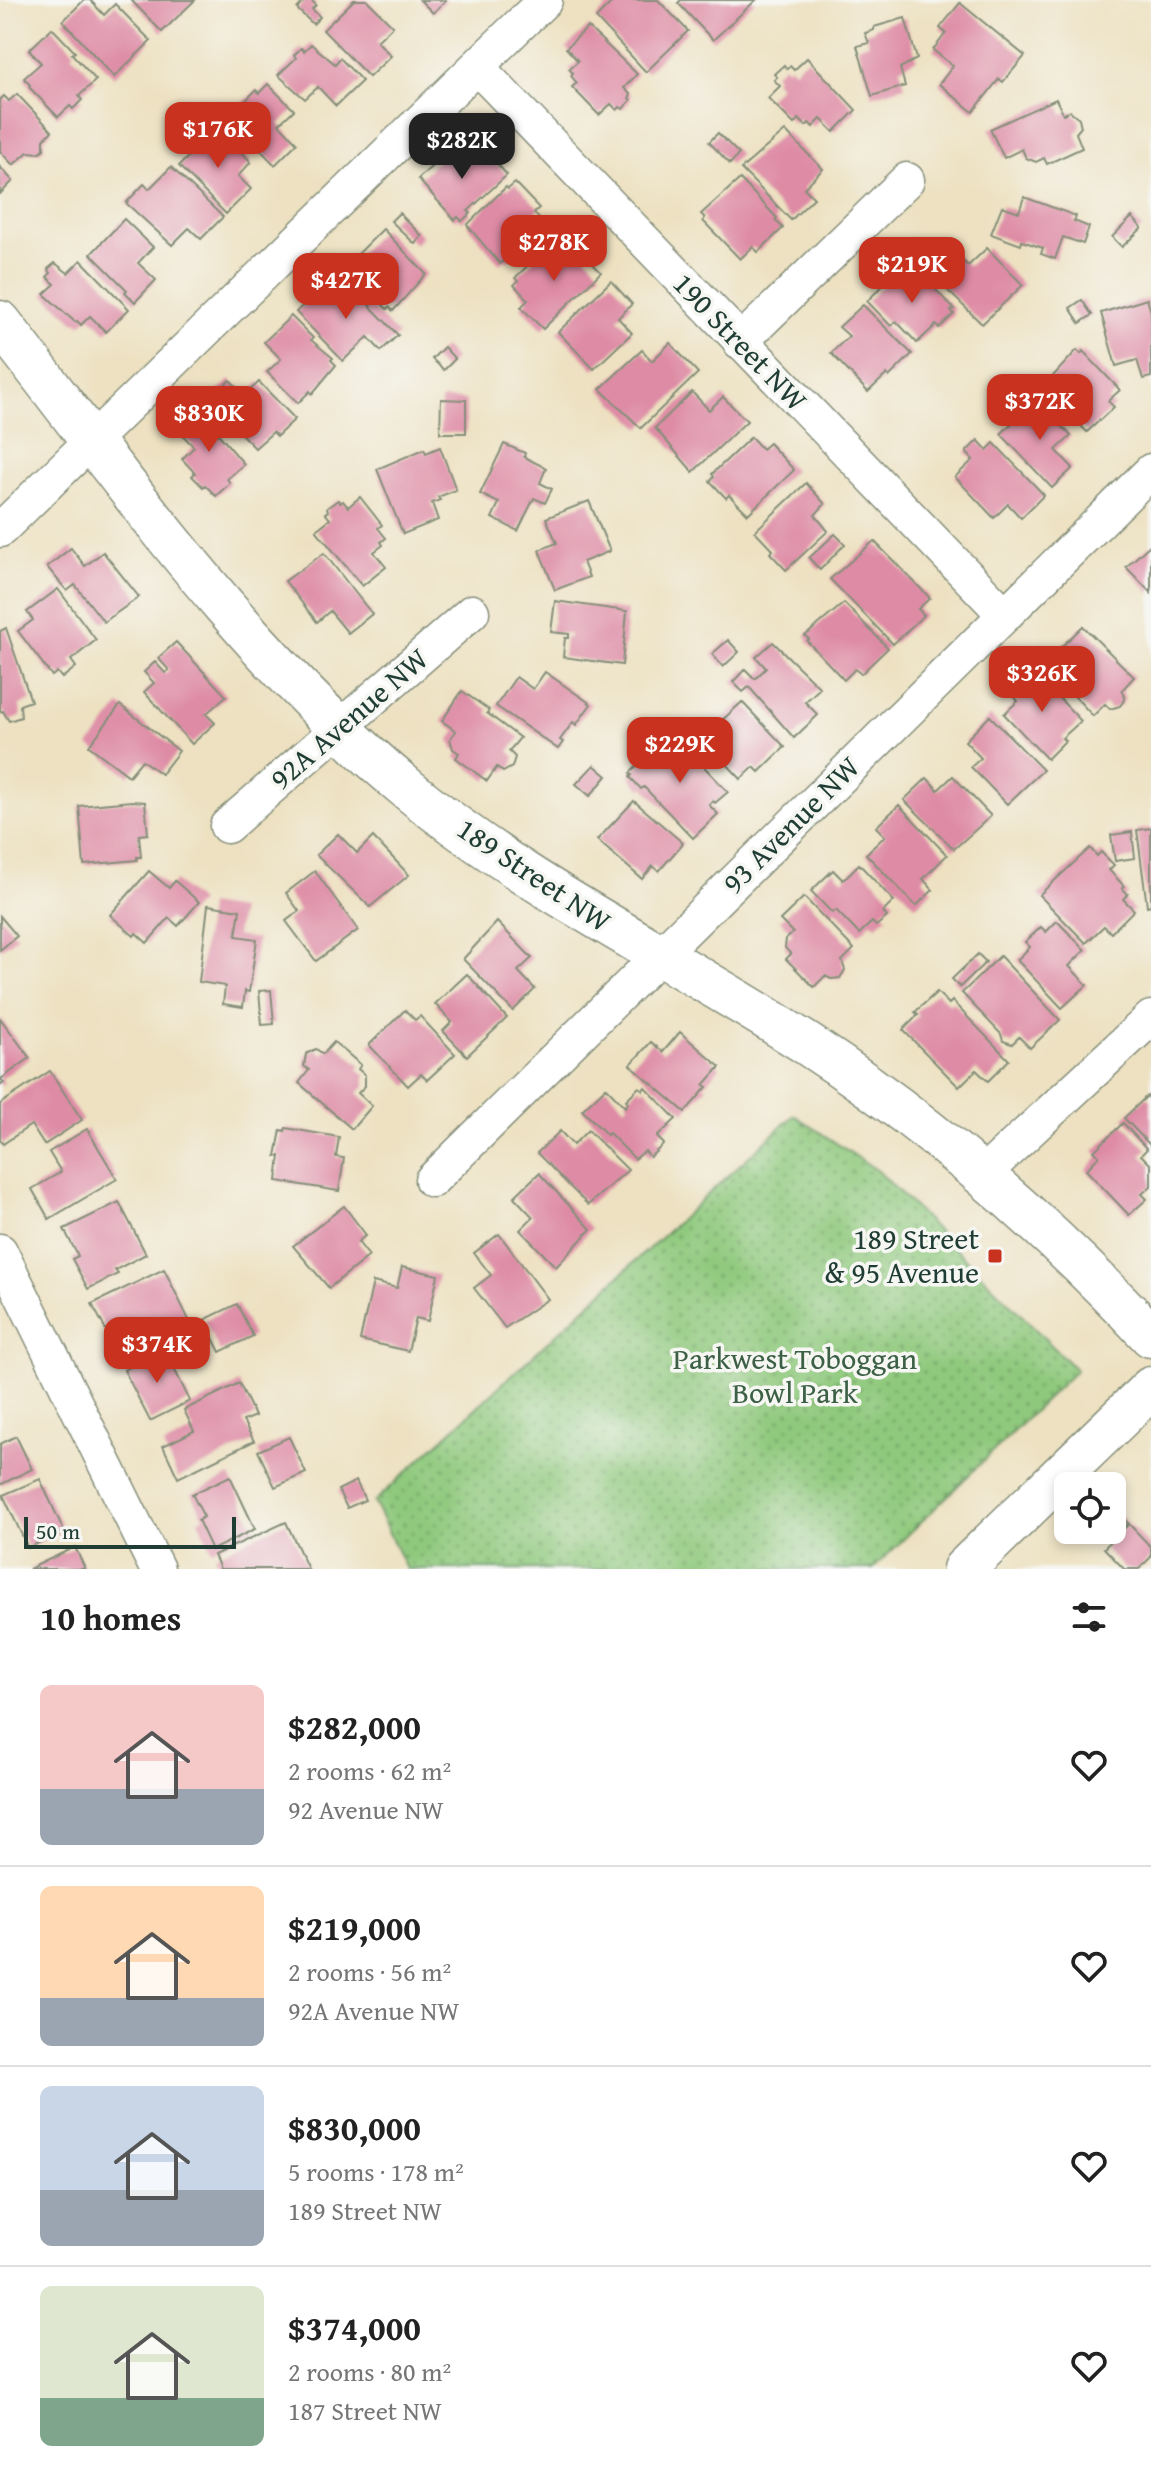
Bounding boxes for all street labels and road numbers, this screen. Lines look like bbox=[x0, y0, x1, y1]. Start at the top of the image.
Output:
street label: 190 Street NW bbox=[663, 262, 819, 421]
street label: 92A Avenue NW bbox=[259, 636, 438, 800]
street label: 93 Avenue NW bbox=[711, 745, 870, 903]
street label: 189 Street NW bbox=[449, 806, 621, 942]

